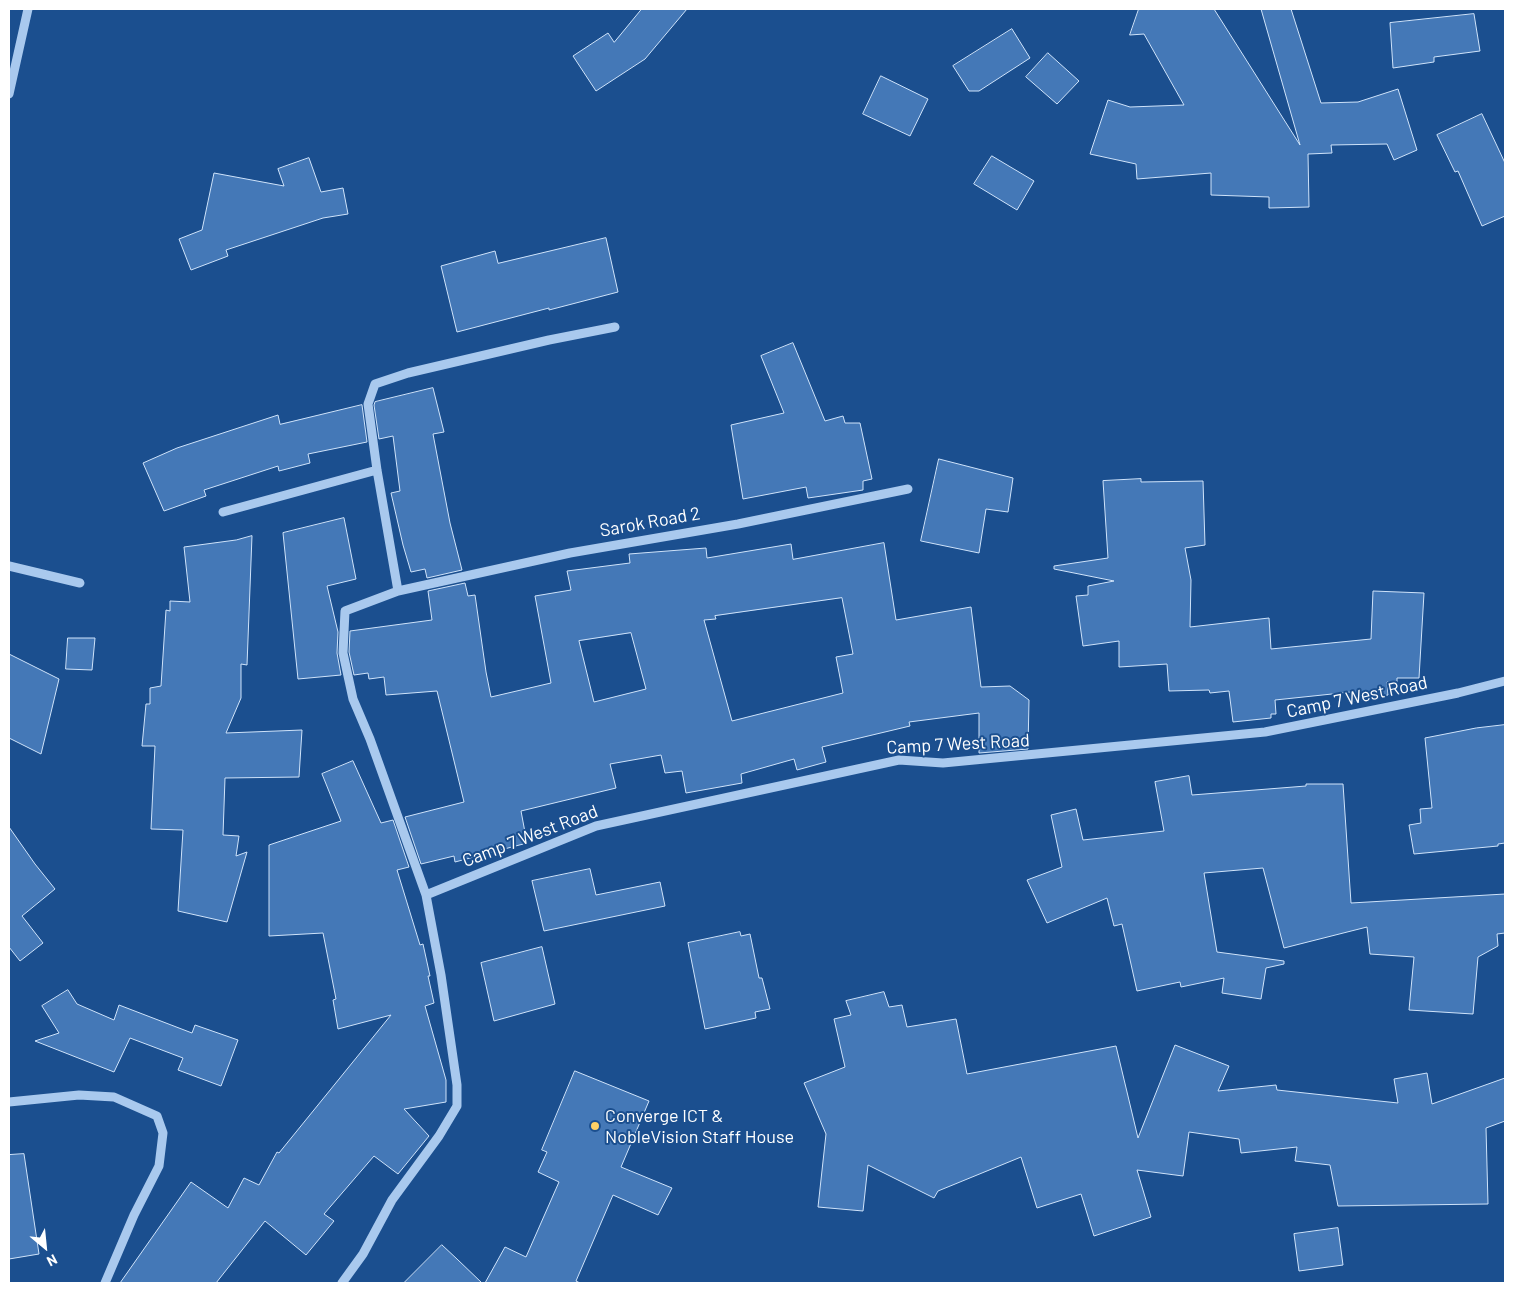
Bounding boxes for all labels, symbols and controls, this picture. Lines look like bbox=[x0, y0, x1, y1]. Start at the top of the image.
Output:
street label: Sarok Road 2 bbox=[598, 503, 702, 541]
street label: Camp 7 West Road bbox=[1285, 672, 1429, 722]
street label: Camp 7 West Road bbox=[886, 729, 1030, 759]
street label: Camp 7 West Road bbox=[459, 800, 601, 872]
place label: Converge ICT & NobleVision Staff House bbox=[605, 1105, 794, 1148]
marker: Converge ICT & NobleVision Staff House bbox=[589, 1120, 601, 1132]
north arrow bbox=[20, 1222, 70, 1272]
text: N bbox=[44, 1251, 60, 1270]

